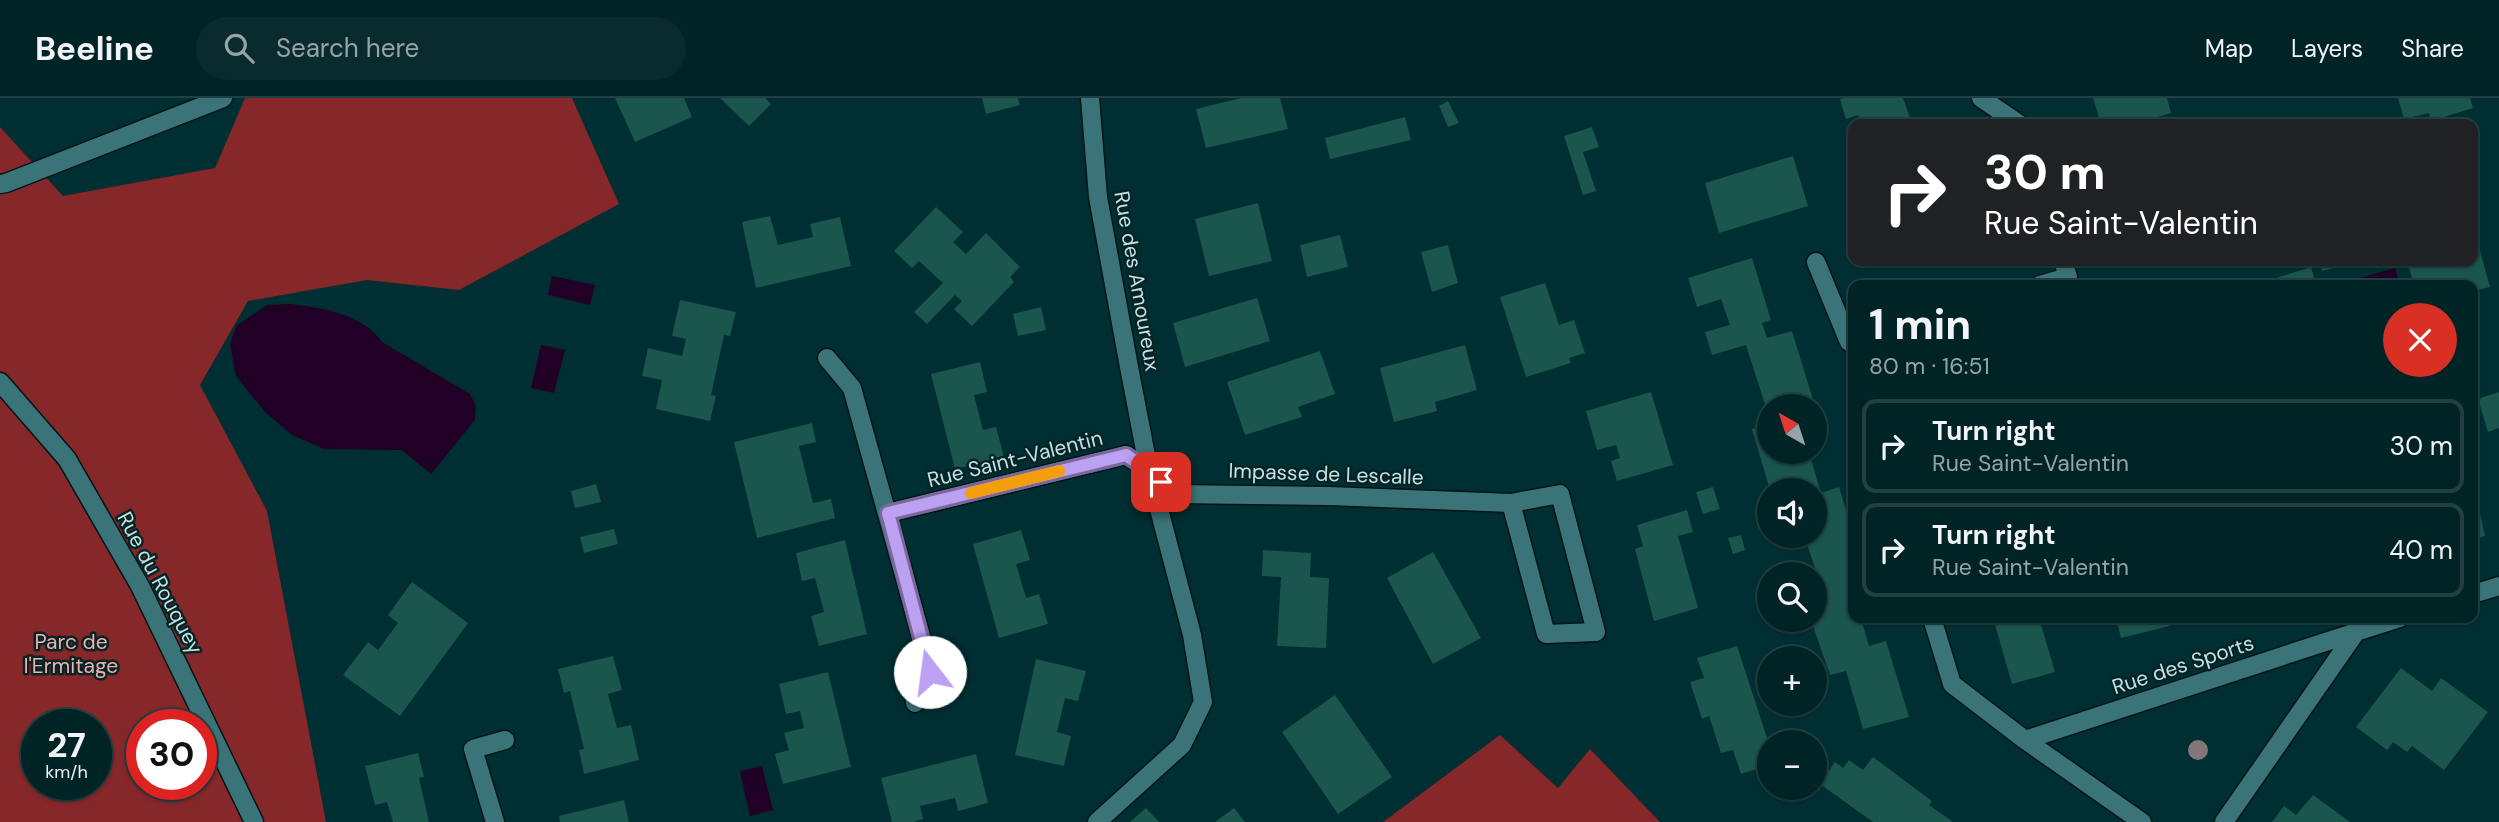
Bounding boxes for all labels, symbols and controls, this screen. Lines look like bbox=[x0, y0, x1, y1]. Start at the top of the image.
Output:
search box bbox=[196, 17, 686, 80]
text: Beeline bbox=[35, 27, 154, 70]
icon: search bbox=[220, 29, 258, 67]
text: Search here bbox=[276, 31, 419, 65]
text: Map bbox=[2205, 33, 2253, 64]
text: Layers bbox=[2291, 33, 2363, 64]
text: Share bbox=[2401, 33, 2464, 64]
text: 30 m bbox=[1984, 140, 2106, 204]
icon: right bbox=[1869, 147, 1960, 238]
street label: Rue des Amoureux bbox=[1107, 189, 1167, 373]
text: Rue Saint-Valentin bbox=[1984, 202, 2258, 244]
text: 1 min bbox=[1869, 297, 1971, 352]
button: close bbox=[2383, 303, 2457, 377]
text: 80 m · 16:51 bbox=[1869, 351, 1990, 381]
north arrow bbox=[1757, 394, 1827, 464]
map controls bbox=[1757, 394, 1827, 800]
text: Turn right bbox=[1932, 414, 2056, 448]
street label: Rue Saint-Valentin bbox=[924, 424, 1106, 494]
icon: right bbox=[1873, 427, 1911, 465]
text: 30 m bbox=[2390, 429, 2453, 463]
text: Rue Saint-Valentin bbox=[1932, 448, 2129, 478]
pin bbox=[1131, 452, 1191, 512]
street label: Impasse de Lescalle bbox=[1228, 457, 1424, 491]
icon: arrive bbox=[1142, 463, 1180, 501]
button: sound bbox=[1757, 478, 1827, 548]
street label: Rue du Rouquey bbox=[111, 507, 209, 659]
text: Turn right bbox=[1932, 518, 2056, 552]
icon: right bbox=[1873, 531, 1911, 569]
text: 40 m bbox=[2389, 533, 2453, 567]
text: Rue Saint-Valentin bbox=[1932, 552, 2129, 582]
button: search bbox=[1757, 562, 1827, 632]
park label: Parc de l'Ermitage bbox=[24, 628, 118, 680]
street label: Rue des Sports bbox=[2108, 629, 2258, 701]
position arrow bbox=[893, 635, 967, 709]
button: + bbox=[1757, 646, 1827, 716]
speed limit sign: 30 bbox=[126, 709, 217, 800]
text: 27 bbox=[47, 722, 86, 768]
button: − bbox=[1757, 730, 1827, 800]
text: km/h bbox=[45, 760, 88, 784]

